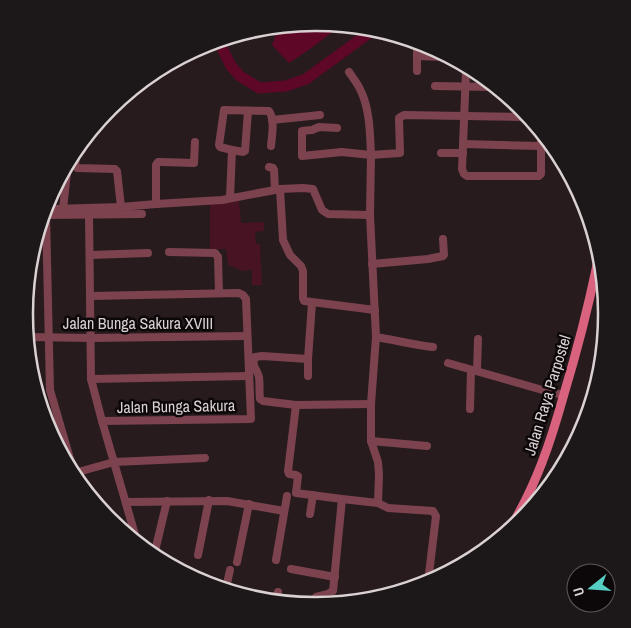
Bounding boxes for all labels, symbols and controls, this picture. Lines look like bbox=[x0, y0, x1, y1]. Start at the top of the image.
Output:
street label: Jalan Bunga Sakura XVIII bbox=[63, 312, 213, 334]
street label: Jalan Raya Parpostel bbox=[518, 332, 576, 458]
street label: Jalan Bunga Sakura bbox=[117, 394, 236, 418]
north arrow bbox=[566, 563, 616, 613]
text: U bbox=[569, 585, 588, 598]

